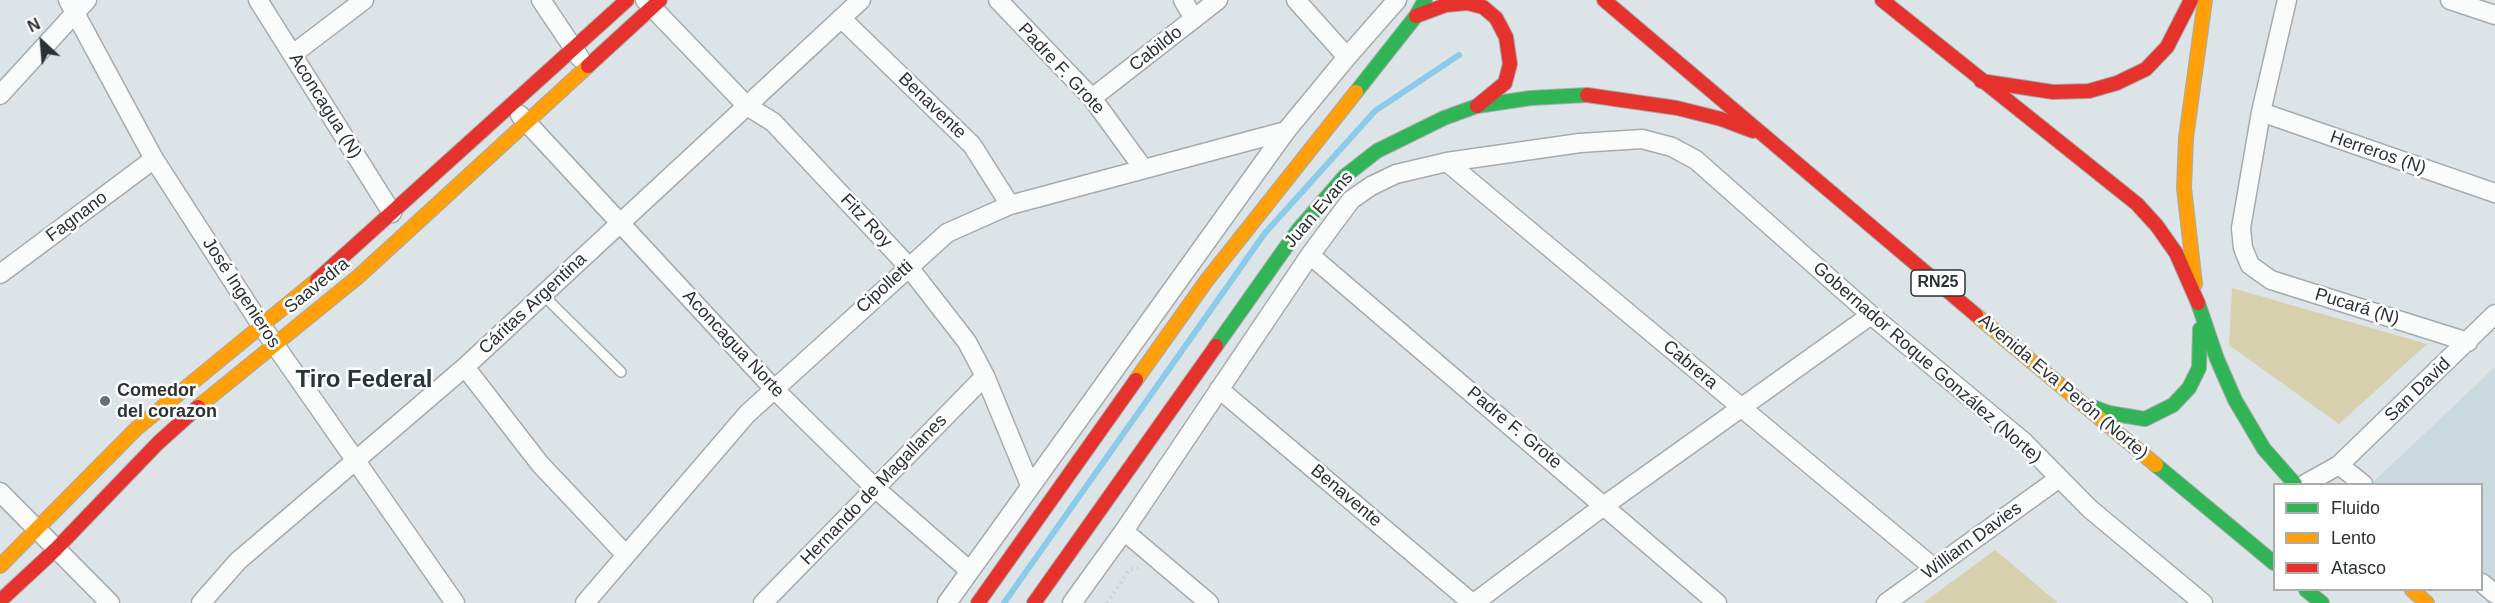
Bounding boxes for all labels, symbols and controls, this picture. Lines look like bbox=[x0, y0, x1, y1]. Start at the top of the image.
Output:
north arrow bbox=[12, 12, 72, 72]
text: N bbox=[25, 15, 43, 36]
street label: Padre F. Grote bbox=[1013, 19, 1109, 119]
street label: Cabildo bbox=[1125, 22, 1187, 76]
street label: Aconcagua (N) bbox=[284, 49, 366, 163]
street label: Benavente bbox=[894, 68, 970, 144]
street label: Herreros (N) bbox=[2327, 127, 2429, 179]
street label: Juan Evans bbox=[1280, 167, 1358, 253]
street label: Fagnano bbox=[42, 187, 112, 247]
street label: Fitz Roy bbox=[836, 189, 896, 253]
street label: José Ingenieros bbox=[197, 234, 285, 352]
street label: Cáritas Argentina bbox=[475, 249, 591, 359]
street label: Saavedra bbox=[280, 253, 354, 319]
street label: Cipolletti bbox=[852, 256, 918, 318]
street label: Gobernador Roque González (Norte) bbox=[1808, 258, 2046, 468]
road number: RN25 bbox=[1911, 270, 1965, 296]
street label: Pucará (N) bbox=[2312, 284, 2402, 330]
street label: Aconcagua Norte bbox=[678, 286, 788, 402]
street label: Avenida Eva Perón (Norte) bbox=[1974, 310, 2152, 464]
street label: Cabrera bbox=[1658, 336, 1722, 394]
street label: San David bbox=[2381, 353, 2455, 427]
district label: Tiro Federal bbox=[296, 366, 432, 394]
place label: Comedor del corazon bbox=[117, 380, 217, 422]
street label: Padre F. Grote bbox=[1462, 382, 1566, 474]
marker: Comedor del corazon bbox=[98, 394, 112, 408]
street label: Hernando de Magallanes bbox=[796, 410, 952, 570]
street label: Benavente bbox=[1306, 460, 1386, 532]
legend bbox=[2273, 483, 2483, 591]
street label: William Davies bbox=[1918, 498, 2026, 584]
text: Fluido bbox=[2331, 498, 2380, 518]
text: Lento bbox=[2331, 528, 2376, 548]
text: Atasco bbox=[2331, 558, 2386, 578]

